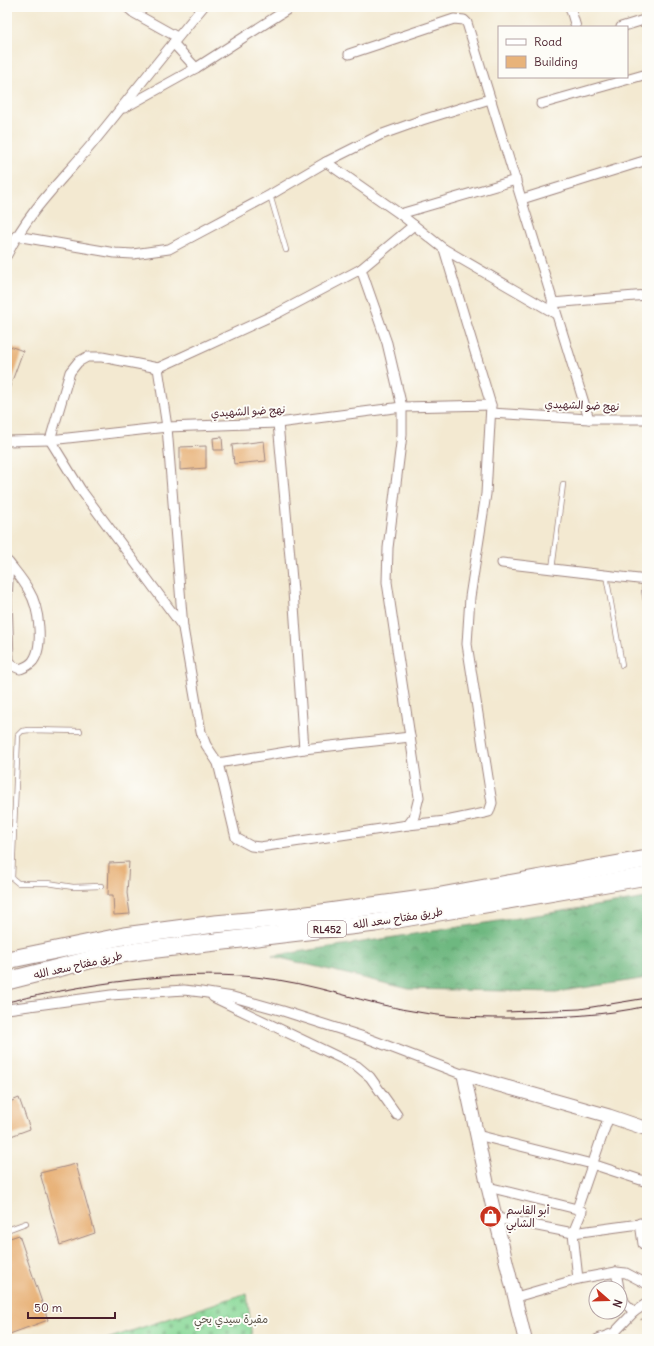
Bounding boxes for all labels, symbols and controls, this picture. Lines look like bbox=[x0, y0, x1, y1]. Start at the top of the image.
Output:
legend bbox=[498, 26, 628, 78]
text: Road bbox=[534, 34, 562, 49]
text: Building bbox=[534, 54, 578, 69]
street label: نهج ضو الشهيدي bbox=[544, 397, 620, 415]
street label: نهج ضو الشهيدي bbox=[210, 402, 286, 422]
street label: طريق مفتاح سعد الله bbox=[352, 904, 444, 933]
road number: RL452 bbox=[308, 921, 346, 937]
street label: طريق مفتاح سعد الله bbox=[32, 948, 124, 983]
shop icon: أبو القاسم الشابي bbox=[477, 1203, 503, 1229]
place label: أبو القاسم الشابي bbox=[506, 1203, 550, 1234]
north arrow bbox=[588, 1280, 628, 1320]
scale bar bbox=[28, 1294, 115, 1320]
text: N bbox=[610, 1297, 625, 1309]
text: 50 m bbox=[34, 1300, 63, 1315]
park label: مقبرة سيدي يحي bbox=[194, 1312, 268, 1330]

